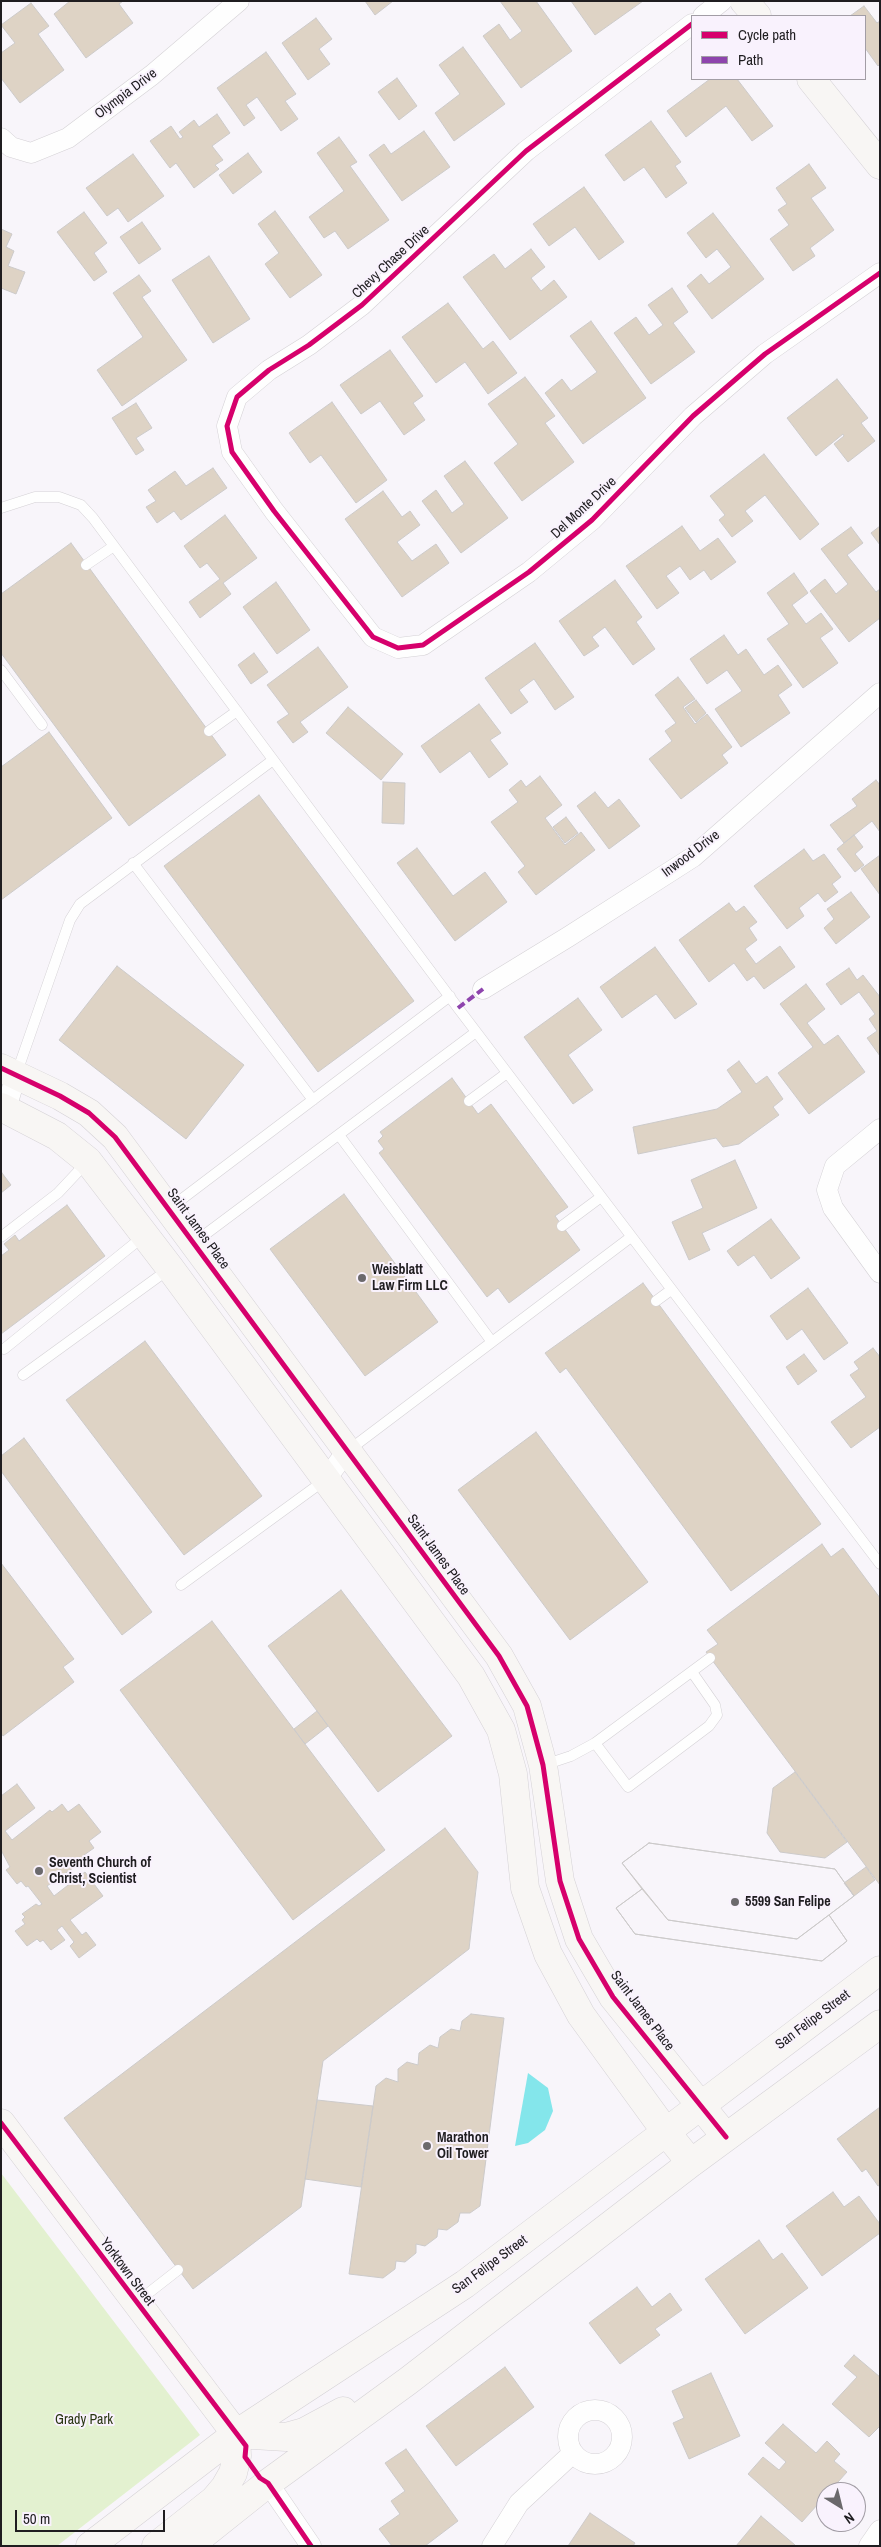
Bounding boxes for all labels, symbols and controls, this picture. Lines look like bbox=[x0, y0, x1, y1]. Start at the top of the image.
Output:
legend bbox=[691, 15, 866, 80]
text: Cycle path bbox=[738, 24, 796, 45]
text: Path bbox=[738, 49, 763, 70]
street label: Olympia Drive bbox=[92, 65, 160, 123]
street label: Chevy Chase Drive bbox=[349, 222, 433, 302]
street label: Del Monte Drive bbox=[548, 474, 620, 542]
street label: Inwood Drive bbox=[659, 827, 723, 881]
street label: Saint James Place bbox=[163, 1185, 233, 1273]
place label: Weisblatt Law Firm LLC bbox=[372, 1262, 448, 1294]
marker: Weisblatt Law Firm LLC bbox=[356, 1272, 368, 1284]
street label: Saint James Place bbox=[403, 1511, 473, 1599]
place label: Seventh Church of Christ, Scientist bbox=[49, 1855, 151, 1888]
marker: Seventh Church of Christ, Scientist bbox=[33, 1865, 45, 1877]
place label: 5599 San Felipe bbox=[745, 1894, 831, 1910]
marker: 5599 San Felipe bbox=[729, 1896, 741, 1908]
street label: Saint James Place bbox=[606, 1968, 678, 2054]
street label: San Felipe Street bbox=[772, 1987, 854, 2053]
place label: Marathon Oil Tower bbox=[437, 2130, 489, 2162]
marker: Marathon Oil Tower bbox=[421, 2140, 433, 2152]
street label: San Felipe Street bbox=[449, 2232, 531, 2298]
street label: Yorktown Street bbox=[96, 2235, 158, 2309]
park label: Grady Park bbox=[55, 2412, 113, 2428]
north arrow bbox=[816, 2482, 866, 2532]
scale bar bbox=[18, 2500, 168, 2532]
text: 50 m bbox=[23, 2508, 50, 2529]
text: N bbox=[841, 2509, 858, 2528]

